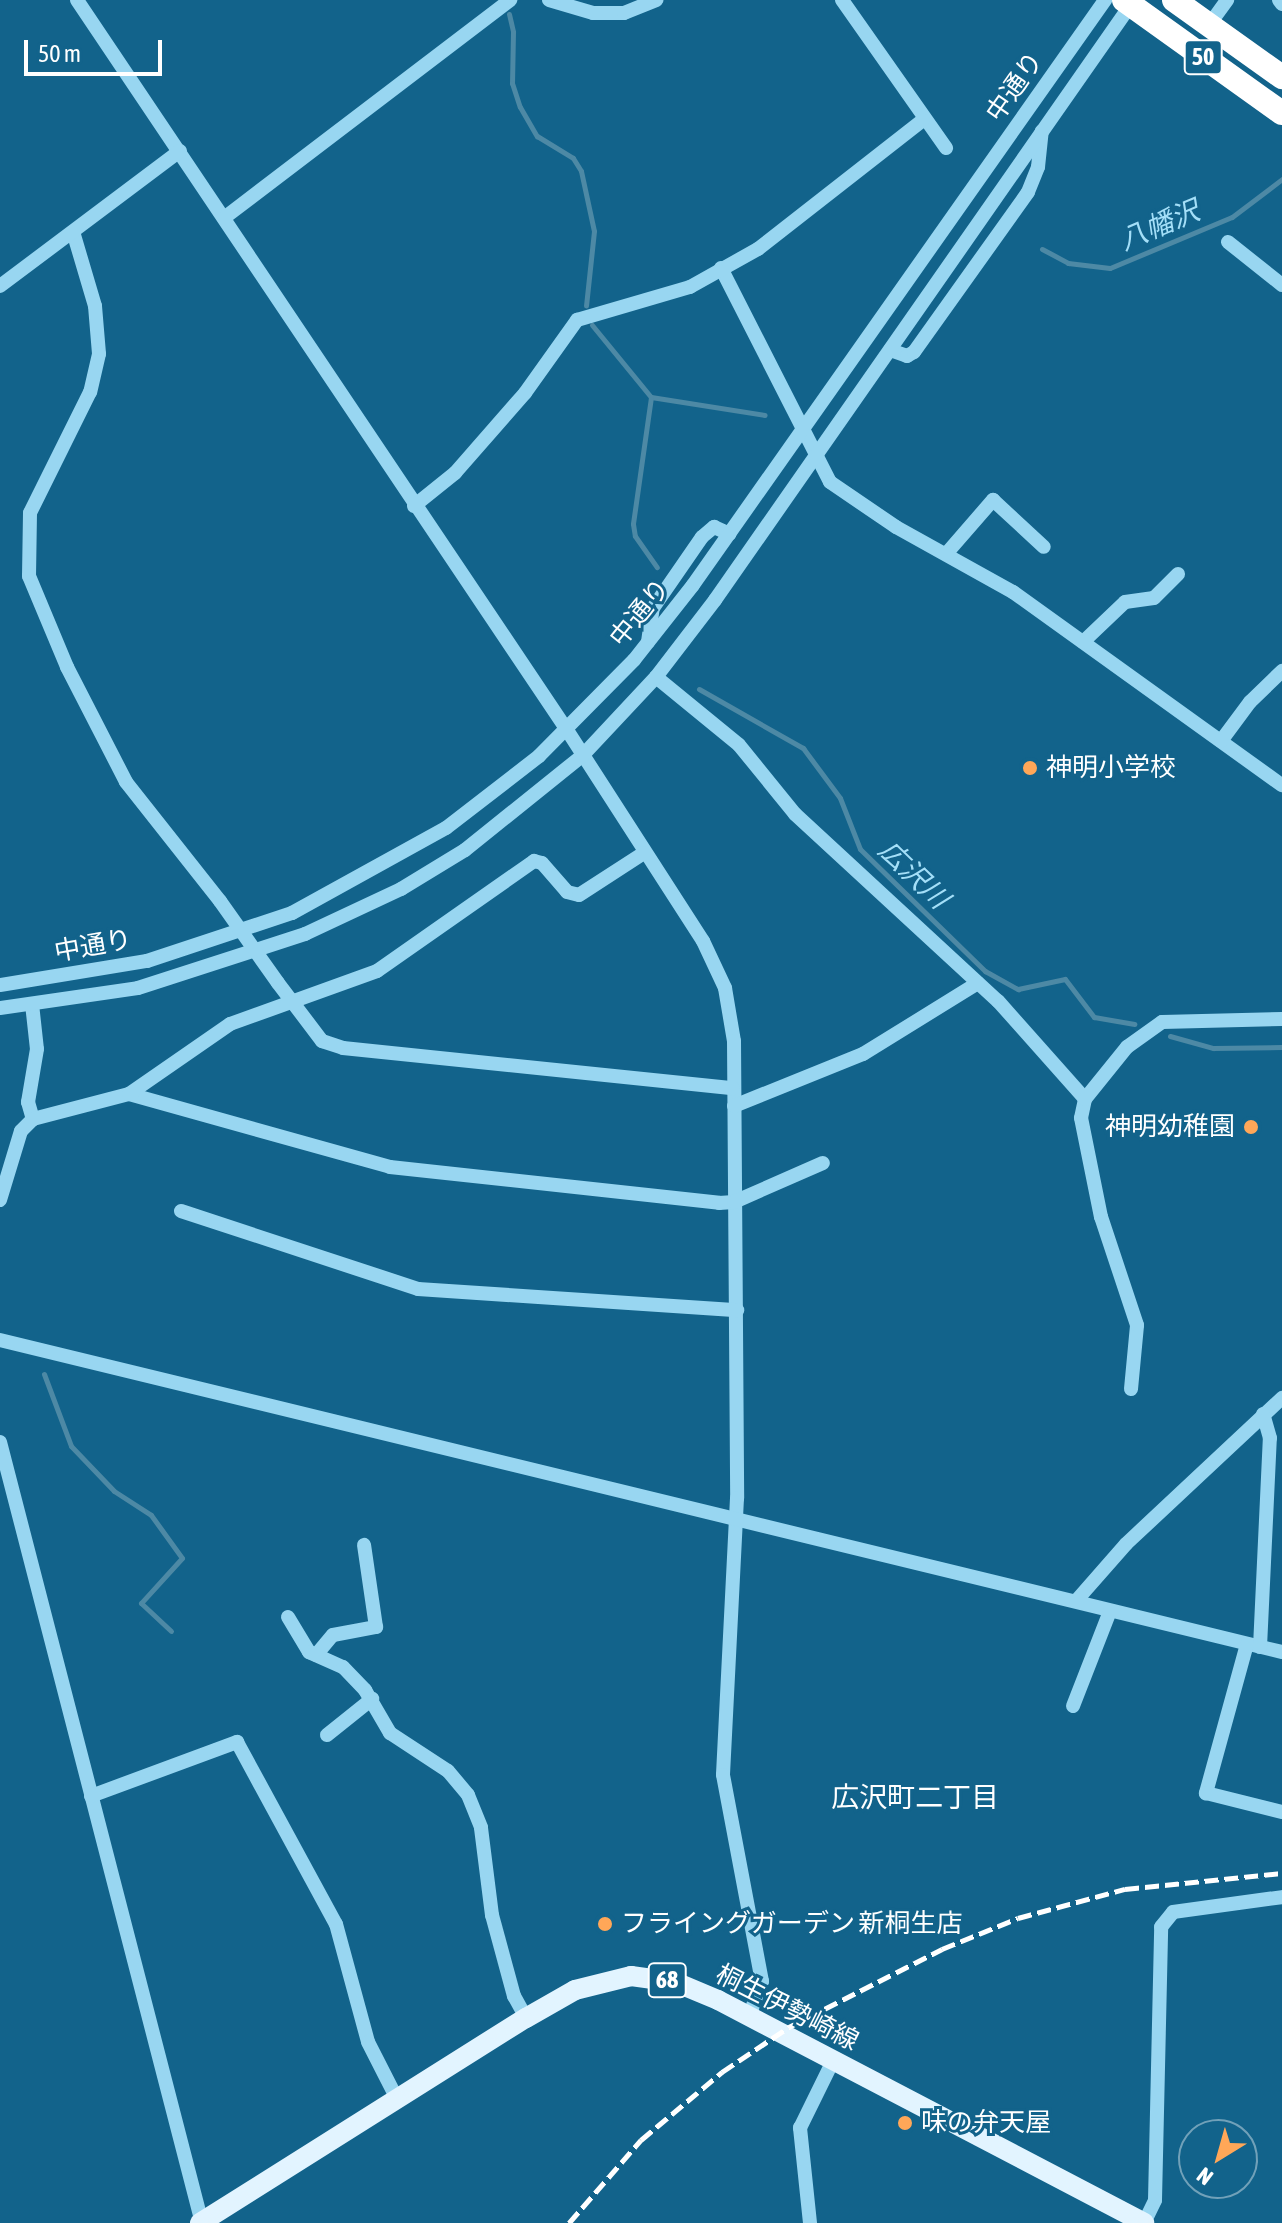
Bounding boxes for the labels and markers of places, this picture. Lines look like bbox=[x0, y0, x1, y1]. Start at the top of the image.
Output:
place label: 神明小学校 bbox=[1046, 752, 1176, 784]
marker: 神明小学校 bbox=[1021, 759, 1039, 777]
place label: 神明幼稚園 bbox=[1105, 1111, 1235, 1143]
marker: 神明幼稚園 bbox=[1242, 1118, 1260, 1136]
place label: フライングガーデン 新桐生店 bbox=[621, 1908, 963, 1940]
marker: フライングガーデン 新桐生店 bbox=[596, 1915, 614, 1933]
place label: 味の弁天屋 bbox=[921, 2107, 1051, 2139]
marker: 味の弁天屋 bbox=[896, 2114, 914, 2132]

